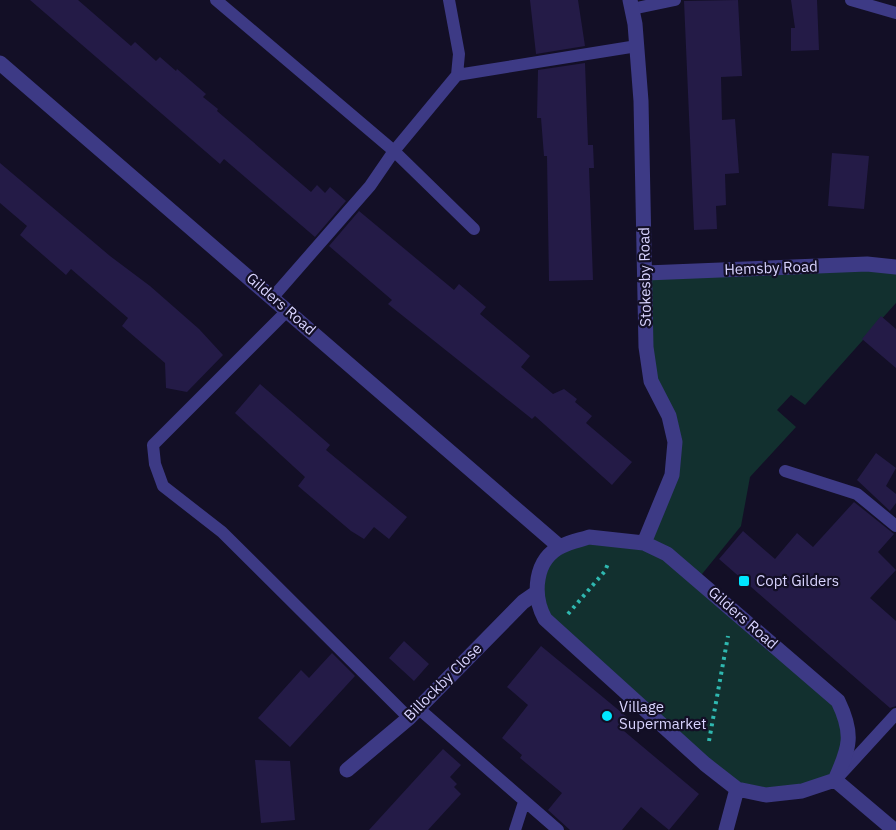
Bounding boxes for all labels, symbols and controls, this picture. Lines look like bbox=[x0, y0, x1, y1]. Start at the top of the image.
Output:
street label: Stokesby Road bbox=[634, 227, 655, 327]
street label: Hemsby Road bbox=[724, 256, 818, 279]
street label: Gilders Road bbox=[243, 268, 320, 339]
place label: Copt Gilders bbox=[756, 571, 839, 590]
marker: Copt Gilders bbox=[737, 574, 751, 588]
street label: Gilders Road bbox=[705, 582, 782, 653]
street label: Billockby Close bbox=[400, 639, 486, 725]
place label: Village Supermarket bbox=[619, 697, 706, 733]
marker: Village Supermarket bbox=[600, 709, 614, 723]

